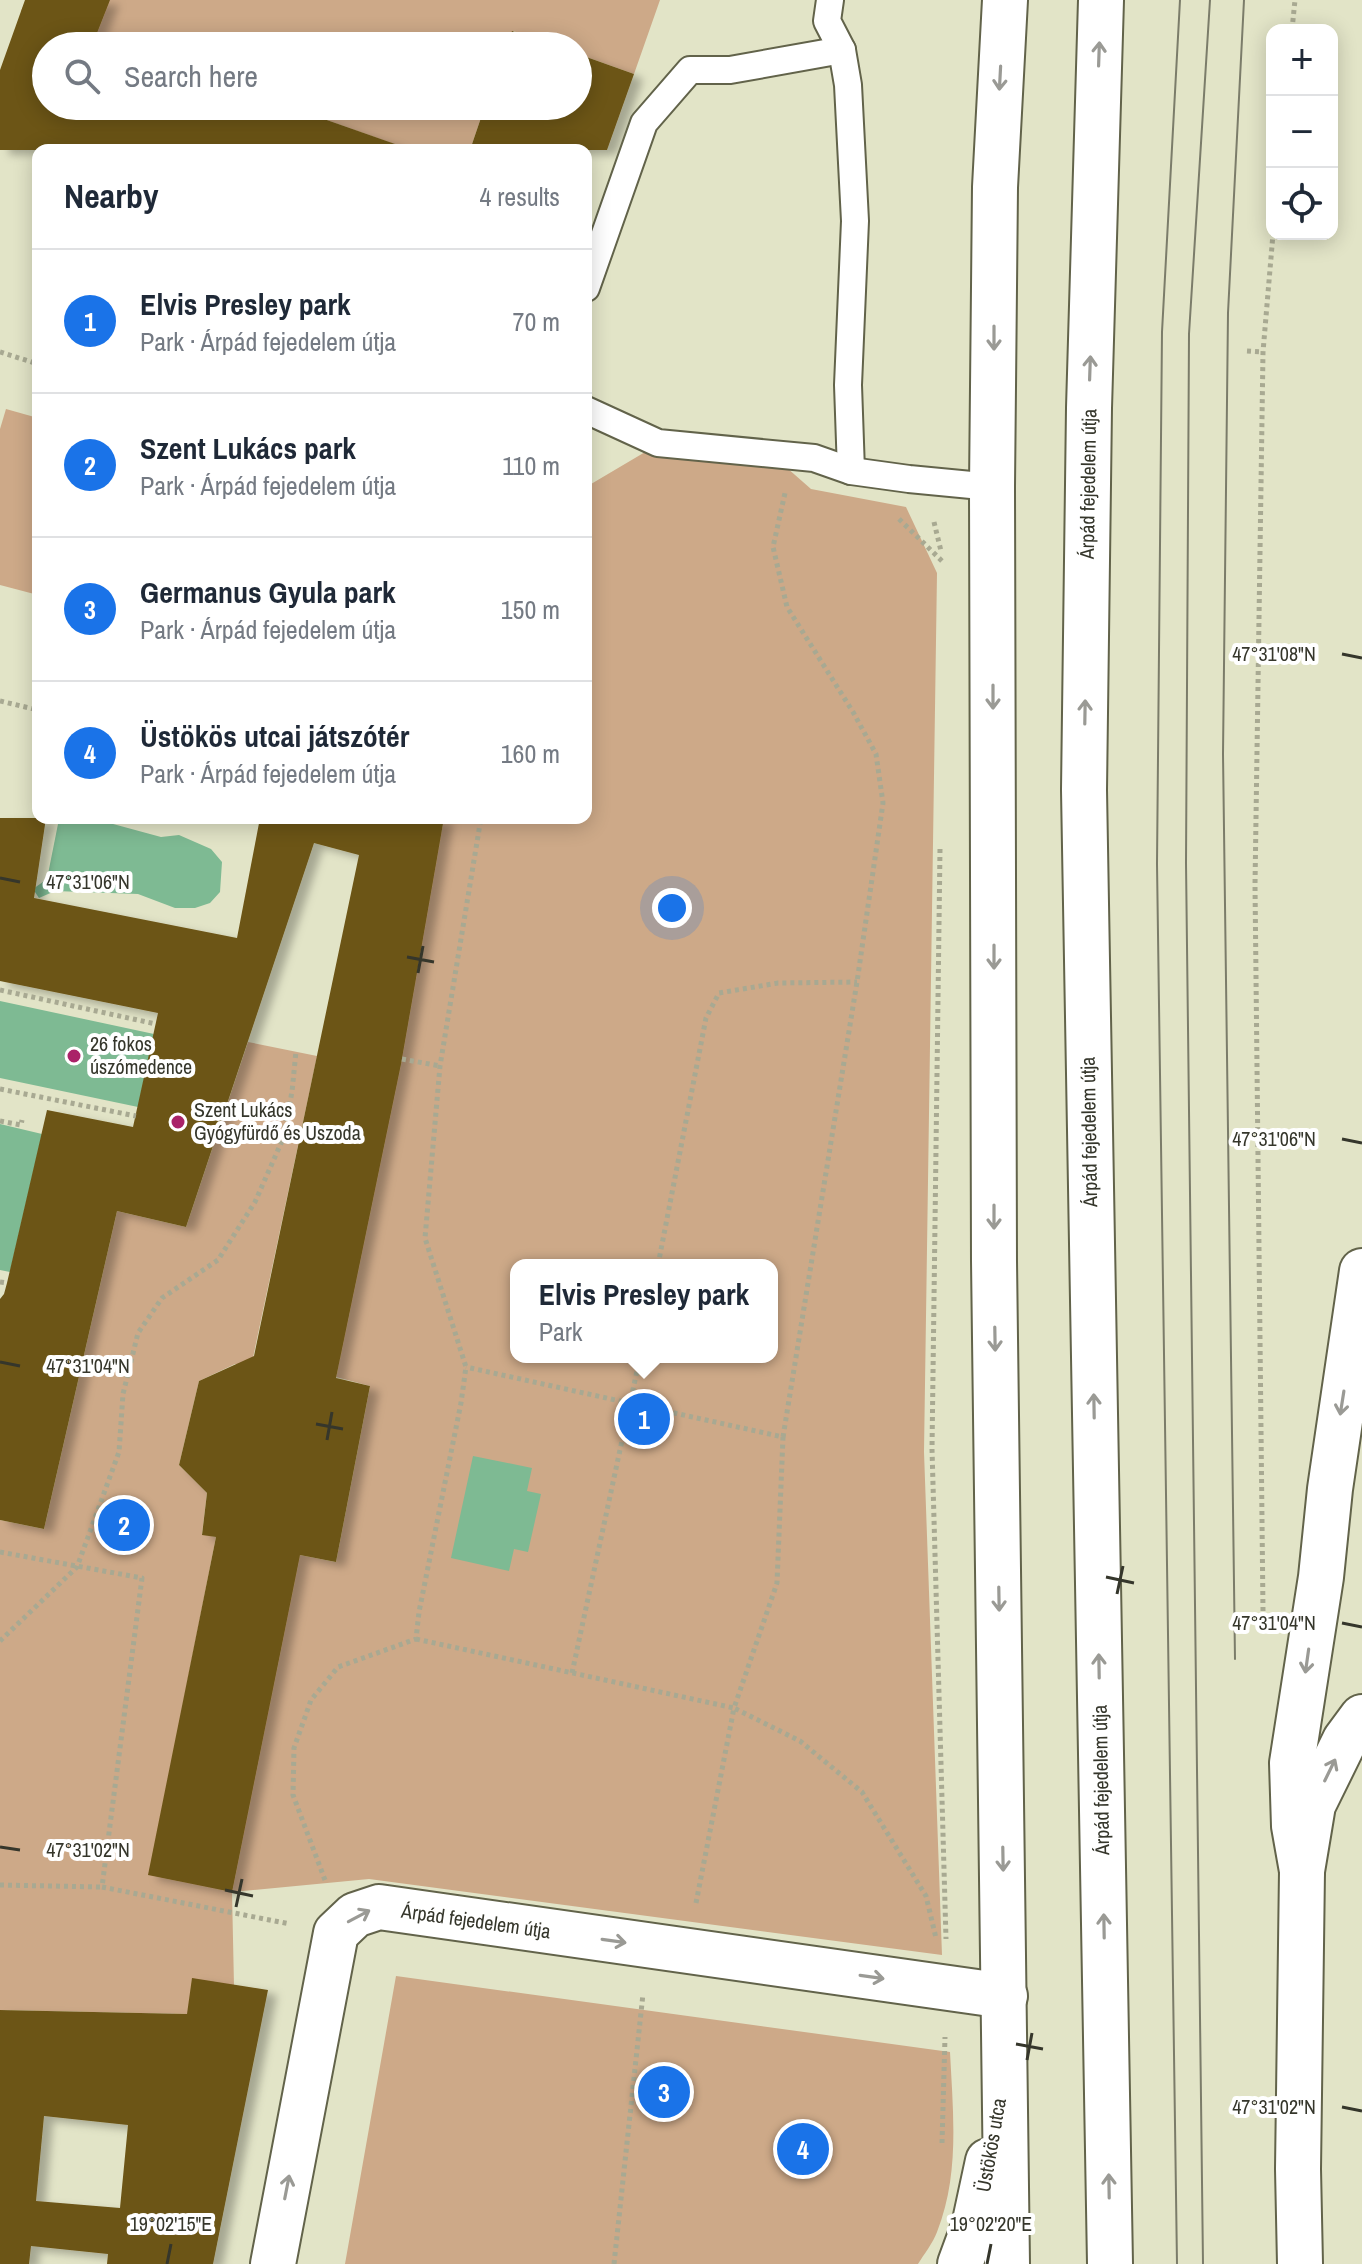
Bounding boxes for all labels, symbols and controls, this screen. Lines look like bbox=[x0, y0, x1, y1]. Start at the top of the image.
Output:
map controls bbox=[1266, 24, 1338, 240]
button: + bbox=[1266, 24, 1338, 96]
search box bbox=[32, 32, 592, 120]
one-way arrow bbox=[1092, 41, 1107, 68]
icon: search bbox=[60, 54, 104, 98]
text: Search here bbox=[124, 56, 258, 96]
one-way arrow bbox=[992, 64, 1007, 91]
button: − bbox=[1266, 96, 1338, 168]
button: locate bbox=[1266, 168, 1338, 240]
text: Nearby bbox=[64, 173, 159, 219]
text: 4 results bbox=[479, 179, 560, 214]
text: Elvis Presley park bbox=[140, 284, 351, 324]
text: 1 bbox=[84, 304, 96, 339]
text: 70 m bbox=[513, 304, 560, 339]
text: Park · Árpád fejedelem útja bbox=[140, 324, 396, 359]
one-way arrow bbox=[986, 324, 1001, 351]
one-way arrow bbox=[1082, 355, 1097, 382]
street label: Árpád fejedelem útja bbox=[1073, 409, 1102, 560]
text: Szent Lukács park bbox=[140, 428, 356, 468]
text: 2 bbox=[84, 448, 96, 483]
text: 110 m bbox=[502, 448, 560, 483]
text: Park · Árpád fejedelem útja bbox=[140, 468, 396, 503]
text: Germanus Gyula park bbox=[140, 572, 396, 612]
text: 3 bbox=[84, 592, 96, 627]
text: 150 m bbox=[501, 592, 560, 627]
text: Park · Árpád fejedelem útja bbox=[140, 612, 396, 647]
text: 47°31'08"N bbox=[1232, 640, 1316, 667]
one-way arrow bbox=[985, 683, 1001, 710]
one-way arrow bbox=[1077, 699, 1093, 726]
text: Üstökös utcai játszótér bbox=[140, 716, 409, 756]
text: 4 bbox=[84, 736, 96, 771]
text: 160 m bbox=[501, 736, 560, 771]
text: Park · Árpád fejedelem útja bbox=[140, 756, 396, 791]
text: 47°31'06"N bbox=[46, 868, 130, 895]
your location bbox=[652, 888, 692, 928]
one-way arrow bbox=[986, 943, 1002, 970]
place label: 26 fokos úszómedence bbox=[90, 1030, 192, 1080]
marker: 26 fokos úszómedence bbox=[65, 1047, 83, 1065]
street label: Árpád fejedelem útja bbox=[1074, 1057, 1103, 1208]
place label: Szent Lukács Gyógyfürdő és Uszoda bbox=[194, 1096, 361, 1146]
marker: Szent Lukács Gyógyfürdő és Uszoda bbox=[169, 1113, 187, 1131]
text: 47°31'06"N bbox=[1232, 1125, 1316, 1152]
one-way arrow bbox=[986, 1203, 1002, 1230]
popup bbox=[510, 1259, 778, 1363]
text: Elvis Presley park bbox=[539, 1274, 749, 1314]
text: Park bbox=[539, 1314, 583, 1349]
one-way arrow bbox=[988, 1325, 1003, 1352]
text: 47°31'04"N bbox=[46, 1352, 130, 1379]
pin: 1 bbox=[618, 1389, 670, 1449]
one-way arrow bbox=[1334, 1390, 1349, 1415]
one-way arrow bbox=[1086, 1393, 1101, 1420]
pin: 2 bbox=[98, 1495, 150, 1555]
one-way arrow bbox=[991, 1585, 1007, 1612]
text: 47°31'04"N bbox=[1232, 1609, 1316, 1636]
one-way arrow bbox=[1299, 1648, 1314, 1673]
one-way arrow bbox=[1091, 1653, 1106, 1680]
street label: Árpád fejedelem útja bbox=[1086, 1705, 1115, 1856]
one-way arrow bbox=[1323, 1759, 1338, 1783]
text: 47°31'02"N bbox=[46, 1836, 130, 1863]
one-way arrow bbox=[995, 1845, 1011, 1872]
street label: Árpád fejedelem útja bbox=[399, 1897, 552, 1944]
one-way arrow bbox=[347, 1908, 370, 1923]
one-way arrow bbox=[1096, 1913, 1111, 1940]
one-way arrow bbox=[601, 1934, 626, 1949]
one-way arrow bbox=[859, 1970, 884, 1985]
pin: 3 bbox=[638, 2062, 690, 2122]
text: 47°31'02"N bbox=[1232, 2093, 1316, 2120]
street label: Üstökös utca bbox=[969, 2096, 1012, 2194]
pin: 4 bbox=[777, 2119, 829, 2179]
one-way arrow bbox=[1101, 2173, 1116, 2200]
one-way arrow bbox=[281, 2175, 296, 2201]
text: 19°02'15"E bbox=[130, 2210, 212, 2237]
text: 19°02'20"E bbox=[950, 2210, 1032, 2237]

